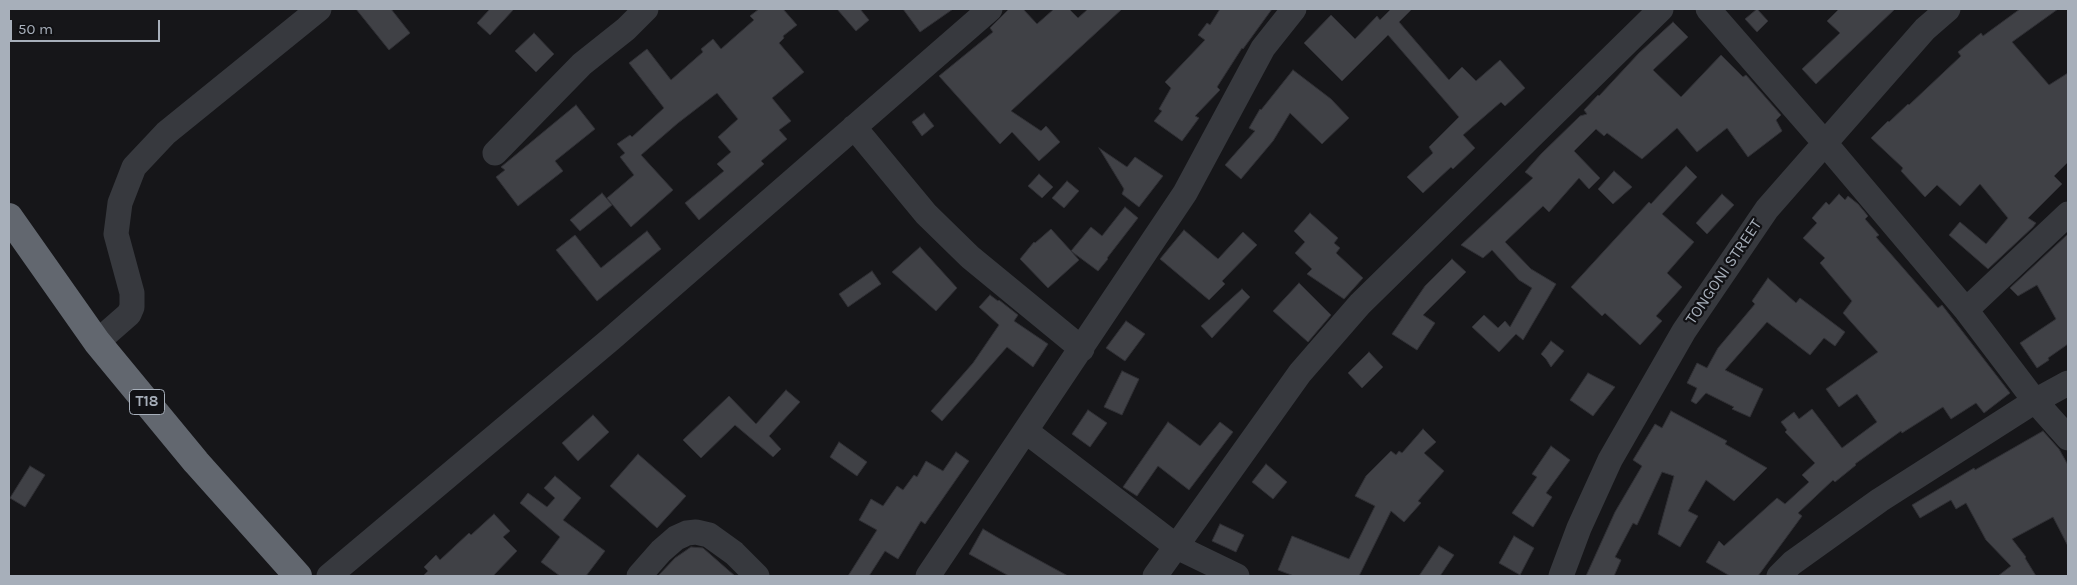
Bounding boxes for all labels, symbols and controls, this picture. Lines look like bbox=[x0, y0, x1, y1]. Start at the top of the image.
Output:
scale bar bbox=[12, 10, 162, 42]
text: 50 m bbox=[18, 20, 53, 38]
street label: TONGONI STREET bbox=[1682, 216, 1766, 328]
road number: T18 bbox=[130, 390, 164, 414]

